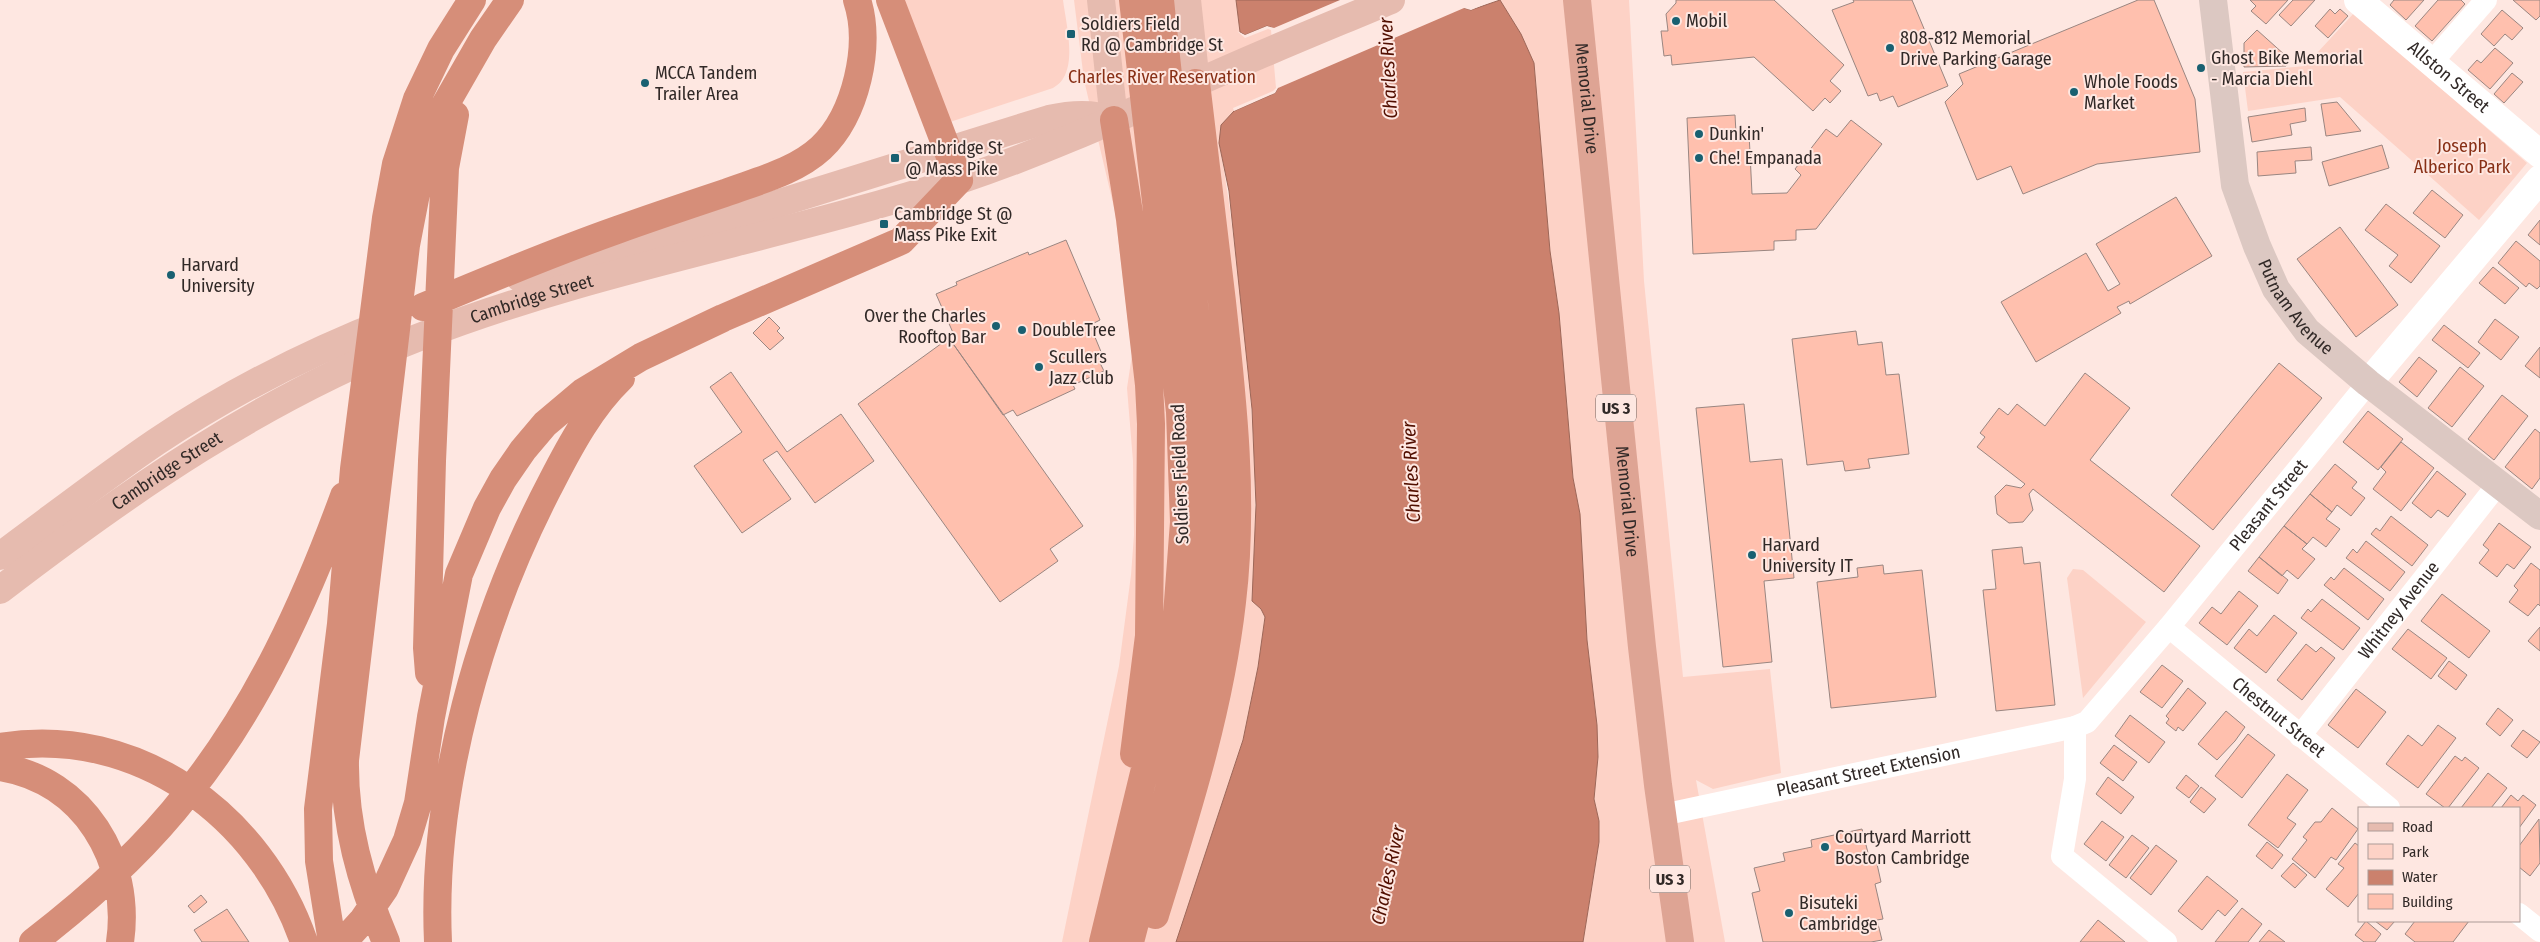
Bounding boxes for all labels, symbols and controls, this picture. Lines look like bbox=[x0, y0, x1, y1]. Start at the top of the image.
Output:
place label: Mobil bbox=[1686, 10, 1727, 32]
place label: Soldiers Field Rd @ Cambridge St bbox=[1081, 13, 1223, 56]
water label: Charles River bbox=[1374, 15, 1402, 119]
marker: Mobil bbox=[1670, 15, 1682, 27]
place label: 808-812 Memorial Drive Parking Garage bbox=[1900, 27, 2052, 70]
marker: Soldiers Field Rd @ Cambridge St bbox=[1065, 28, 1077, 40]
street label: Allston Street bbox=[2404, 36, 2494, 118]
street label: Memorial Drive bbox=[1570, 42, 1603, 155]
marker: 808-812 Memorial Drive Parking Garage bbox=[1884, 42, 1896, 54]
place label: Ghost Bike Memorial - Marcia Diehl bbox=[2211, 47, 2363, 90]
place label: MCCA Tandem Trailer Area bbox=[655, 62, 757, 105]
marker: Ghost Bike Memorial - Marcia Diehl bbox=[2195, 62, 2207, 74]
park label: Charles River Reservation bbox=[1068, 66, 1256, 88]
place label: Whole Foods Market bbox=[2084, 71, 2178, 114]
marker: MCCA Tandem Trailer Area bbox=[639, 77, 651, 89]
marker: Whole Foods Market bbox=[2068, 86, 2080, 98]
place label: Dunkin' bbox=[1709, 123, 1764, 145]
marker: Dunkin' bbox=[1693, 128, 1705, 140]
park label: Joseph Alberico Park bbox=[2414, 135, 2511, 178]
place label: Cambridge St @ Mass Pike bbox=[905, 137, 1003, 180]
place label: Che! Empanada bbox=[1709, 147, 1822, 169]
marker: Cambridge St @ Mass Pike bbox=[889, 152, 901, 164]
marker: Che! Empanada bbox=[1693, 152, 1705, 164]
place label: Cambridge St @ Mass Pike Exit bbox=[894, 203, 1013, 246]
marker: Cambridge St @ Mass Pike Exit bbox=[878, 218, 890, 230]
place label: Harvard University bbox=[181, 254, 255, 297]
street label: Putnam Avenue bbox=[2253, 256, 2338, 360]
marker: Harvard University bbox=[165, 269, 177, 281]
street label: Cambridge Street bbox=[467, 270, 596, 329]
place label: Over the Charles Rooftop Bar bbox=[864, 305, 987, 348]
place label: DoubleTree bbox=[1032, 319, 1116, 341]
marker: Over the Charles Rooftop Bar bbox=[990, 320, 1002, 332]
marker: DoubleTree bbox=[1016, 324, 1028, 336]
place label: Scullers Jazz Club bbox=[1049, 346, 1114, 389]
marker: Scullers Jazz Club bbox=[1033, 361, 1045, 373]
road number: US 3 bbox=[1596, 394, 1636, 422]
street label: Soldiers Field Road bbox=[1167, 403, 1193, 545]
water label: Charles River bbox=[1397, 419, 1425, 523]
street label: Cambridge Street bbox=[107, 427, 226, 515]
street label: Memorial Drive bbox=[1611, 445, 1644, 558]
street label: Pleasant Street bbox=[2225, 455, 2312, 555]
place label: Harvard University IT bbox=[1762, 534, 1853, 577]
marker: Harvard University IT bbox=[1746, 549, 1758, 561]
street label: Whitney Avenue bbox=[2354, 557, 2444, 663]
street label: Chestnut Street bbox=[2228, 672, 2330, 762]
street label: Pleasant Street Extension bbox=[1774, 741, 1962, 801]
legend bbox=[2358, 807, 2520, 922]
text: Road bbox=[2402, 818, 2433, 836]
water label: Charles River bbox=[1366, 822, 1410, 927]
place label: Courtyard Marriott Boston Cambridge bbox=[1835, 826, 1971, 869]
marker: Courtyard Marriott Boston Cambridge bbox=[1819, 841, 1831, 853]
text: Park bbox=[2402, 843, 2429, 861]
road number: US 3 bbox=[1650, 866, 1690, 892]
text: Water bbox=[2402, 868, 2438, 886]
place label: Bisuteki Cambridge bbox=[1799, 892, 1878, 935]
text: Building bbox=[2402, 893, 2453, 911]
marker: Bisuteki Cambridge bbox=[1783, 907, 1795, 919]

